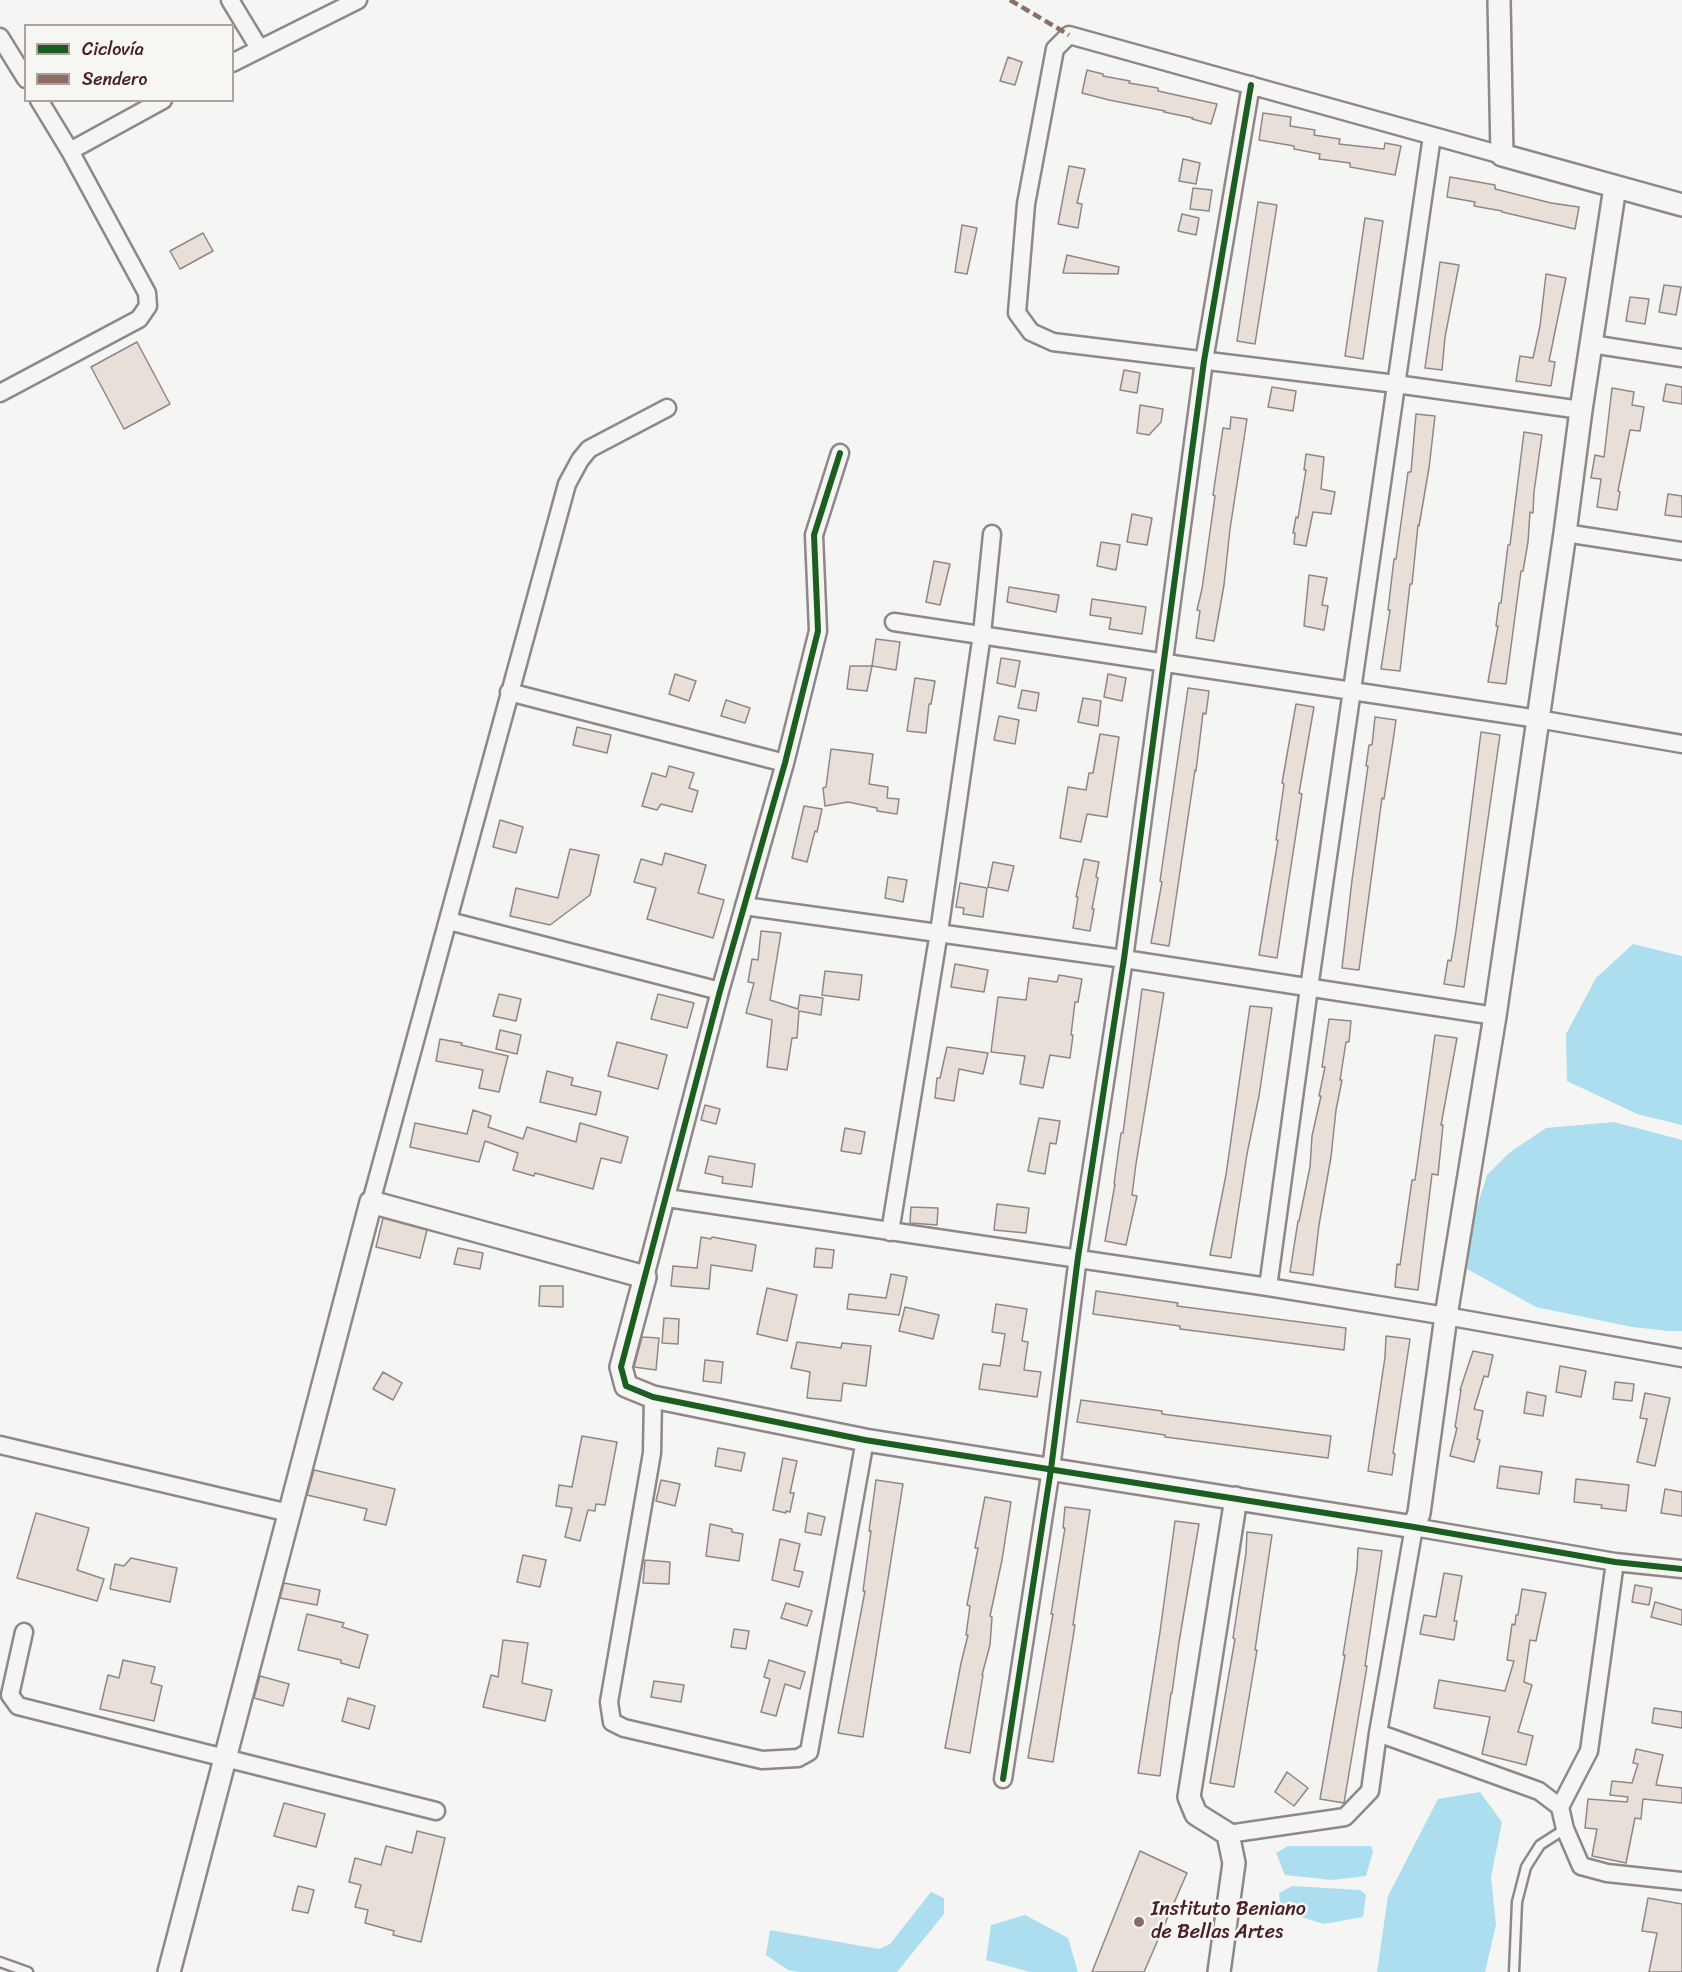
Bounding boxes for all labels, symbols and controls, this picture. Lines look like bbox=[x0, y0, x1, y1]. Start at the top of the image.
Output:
legend bbox=[24, 24, 234, 102]
text: Ciclovía bbox=[82, 33, 144, 65]
text: Sendero bbox=[82, 63, 147, 95]
place label: Instituto Beniano de Bellas Artes bbox=[1151, 1898, 1306, 1945]
marker: Instituto Beniano de Bellas Artes bbox=[1132, 1915, 1146, 1929]

